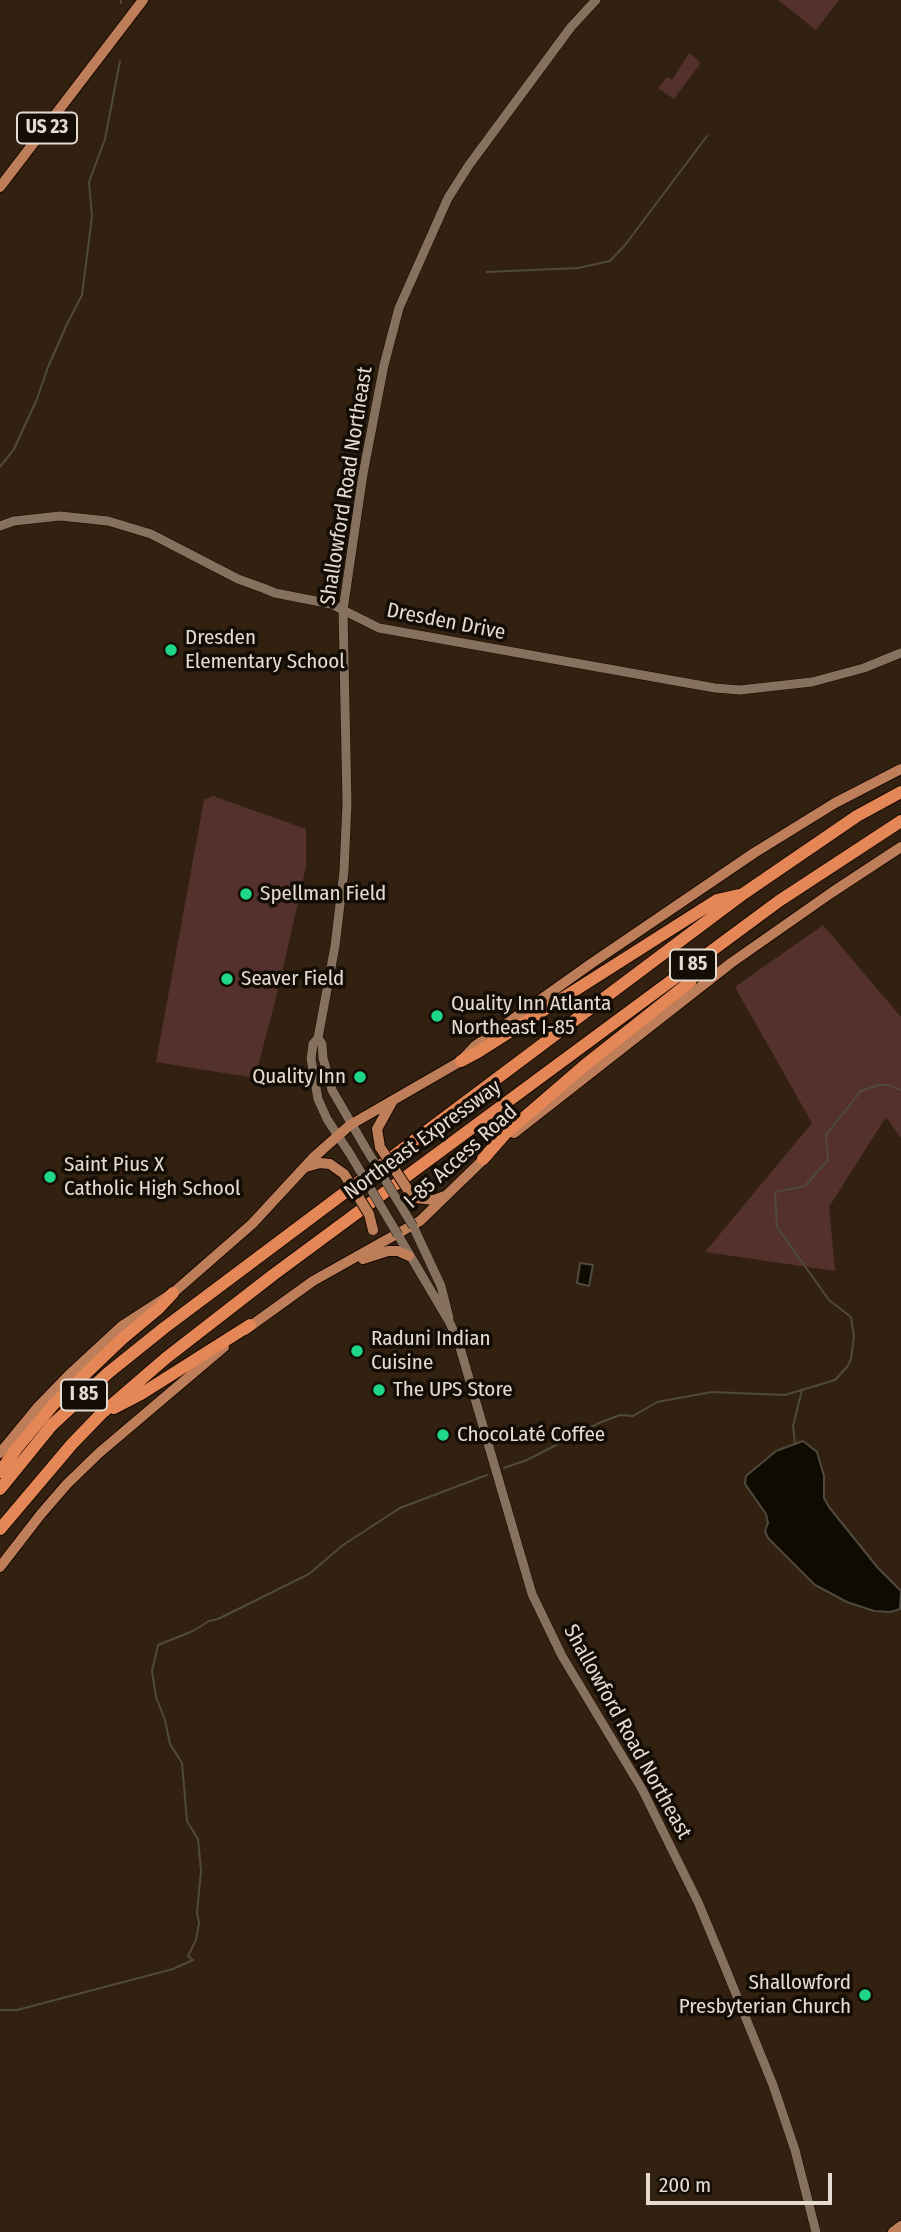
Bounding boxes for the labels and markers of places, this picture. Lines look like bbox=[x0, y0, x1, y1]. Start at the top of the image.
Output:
place label: Dresden Elementary School bbox=[185, 625, 345, 675]
marker: Dresden Elementary School bbox=[163, 642, 179, 658]
place label: Spellman Field bbox=[260, 881, 386, 907]
marker: Spellman Field bbox=[238, 886, 254, 902]
place label: Seaver Field bbox=[241, 966, 344, 992]
marker: Seaver Field bbox=[219, 971, 235, 987]
place label: Quality Inn Atlanta Northeast I-85 bbox=[451, 991, 611, 1041]
marker: Quality Inn Atlanta Northeast I-85 bbox=[429, 1008, 445, 1024]
place label: Quality Inn bbox=[252, 1064, 346, 1090]
marker: Quality Inn bbox=[352, 1069, 368, 1085]
place label: Saint Pius X Catholic High School bbox=[64, 1152, 240, 1202]
marker: Saint Pius X Catholic High School bbox=[42, 1169, 58, 1185]
place label: Raduni Indian Cuisine bbox=[371, 1326, 491, 1376]
marker: Raduni Indian Cuisine bbox=[349, 1343, 365, 1359]
place label: The UPS Store bbox=[393, 1377, 513, 1403]
marker: The UPS Store bbox=[371, 1382, 387, 1398]
place label: ChocoLaté Coffee bbox=[457, 1422, 605, 1448]
marker: ChocoLaté Coffee bbox=[435, 1427, 451, 1443]
place label: Shallowford Presbyterian Church bbox=[679, 1970, 851, 2020]
marker: Shallowford Presbyterian Church bbox=[857, 1987, 873, 2003]

